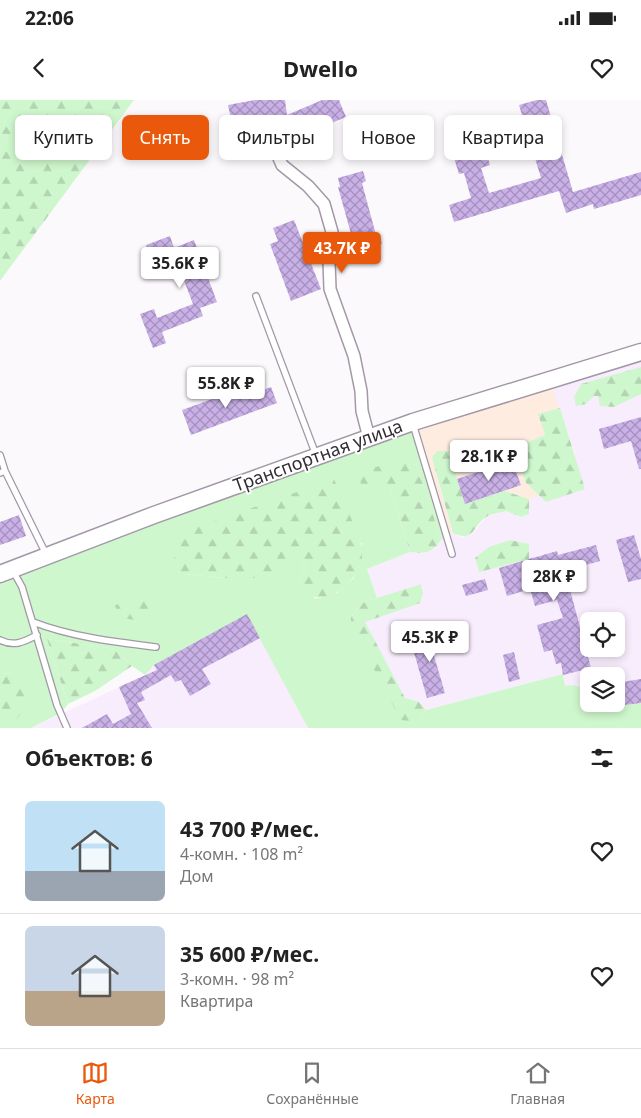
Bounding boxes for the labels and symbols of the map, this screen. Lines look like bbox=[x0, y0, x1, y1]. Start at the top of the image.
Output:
pin: 43.7K ₽ bbox=[296, 232, 388, 274]
pin: 35.6K ₽ bbox=[134, 246, 226, 289]
pin: 55.8K ₽ bbox=[180, 366, 272, 409]
street label: Транспортная улица bbox=[230, 413, 406, 497]
pin: 28.1K ₽ bbox=[443, 440, 535, 482]
pin: 28K ₽ bbox=[519, 560, 589, 602]
pin: 45.3K ₽ bbox=[384, 620, 476, 663]

